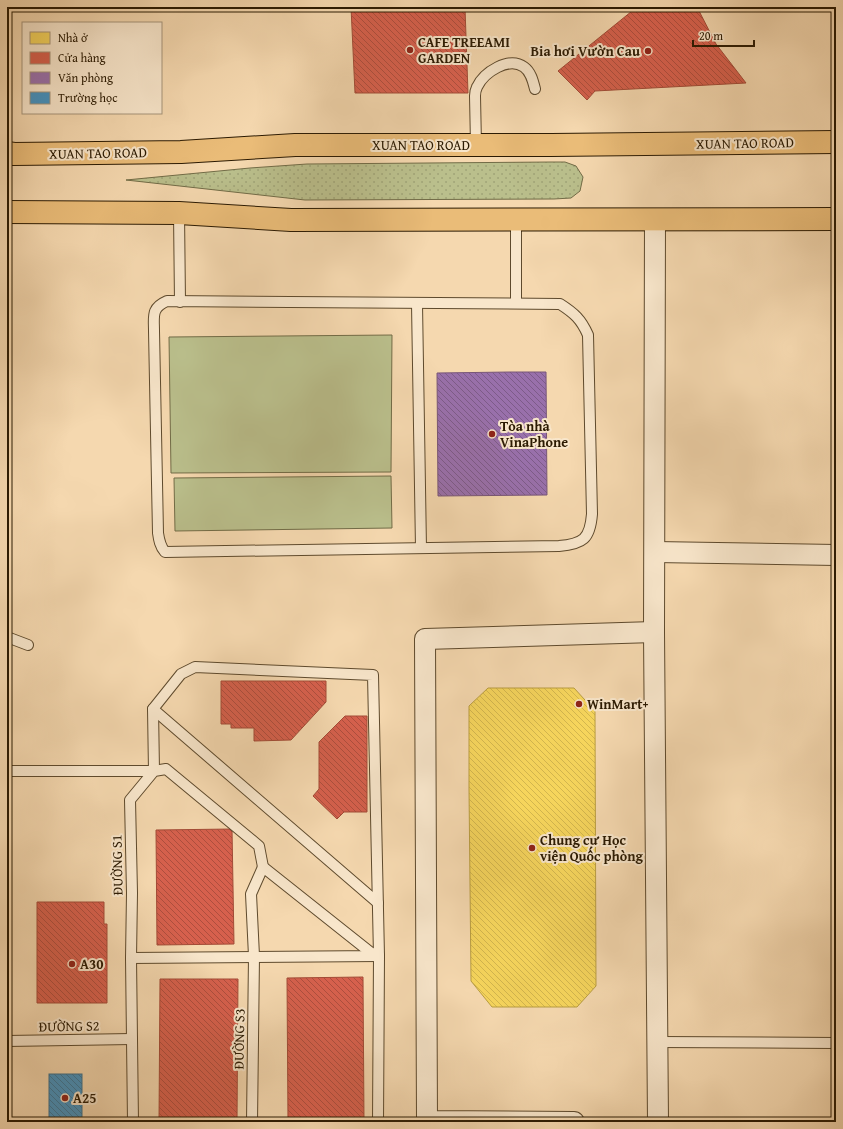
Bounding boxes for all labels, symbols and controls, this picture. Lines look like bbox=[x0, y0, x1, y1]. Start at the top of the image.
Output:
legend bbox=[22, 22, 162, 114]
scale bar bbox=[693, 22, 754, 48]
text: 20 m bbox=[699, 27, 723, 44]
text: Nhà ở bbox=[58, 29, 88, 46]
place label: CAFE TREEAMI GARDEN bbox=[418, 32, 510, 68]
place label: Bia hơi Vườn Cau bbox=[530, 41, 640, 61]
marker: CAFE TREEAMI GARDEN bbox=[405, 45, 415, 55]
marker: Bia hơi Vườn Cau bbox=[643, 46, 653, 56]
text: Cửa hàng bbox=[58, 49, 106, 66]
text: Văn phòng bbox=[58, 69, 113, 86]
text: Trường học bbox=[58, 89, 118, 106]
street label: XUAN TAO ROAD bbox=[696, 132, 794, 154]
street label: XUAN TAO ROAD bbox=[372, 135, 470, 155]
street label: XUAN TAO ROAD bbox=[49, 142, 147, 164]
place label: Tòa nhà VinaPhone bbox=[500, 416, 568, 452]
marker: Tòa nhà VinaPhone bbox=[487, 429, 497, 439]
place label: WinMart+ bbox=[587, 694, 648, 714]
marker: WinMart+ bbox=[574, 699, 584, 709]
place label: Chung cư Học viện Quốc phòng bbox=[540, 830, 644, 866]
street label: ĐƯỜNG S1 bbox=[106, 834, 128, 896]
marker: Chung cư Học viện Quốc phòng bbox=[527, 843, 537, 853]
place label: A30 bbox=[80, 954, 103, 974]
marker: A30 bbox=[67, 959, 77, 969]
street label: ĐƯỜNG S3 bbox=[228, 1008, 250, 1070]
street label: ĐƯỜNG S2 bbox=[38, 1015, 100, 1037]
place label: A25 bbox=[73, 1088, 96, 1108]
marker: A25 bbox=[60, 1093, 70, 1103]

